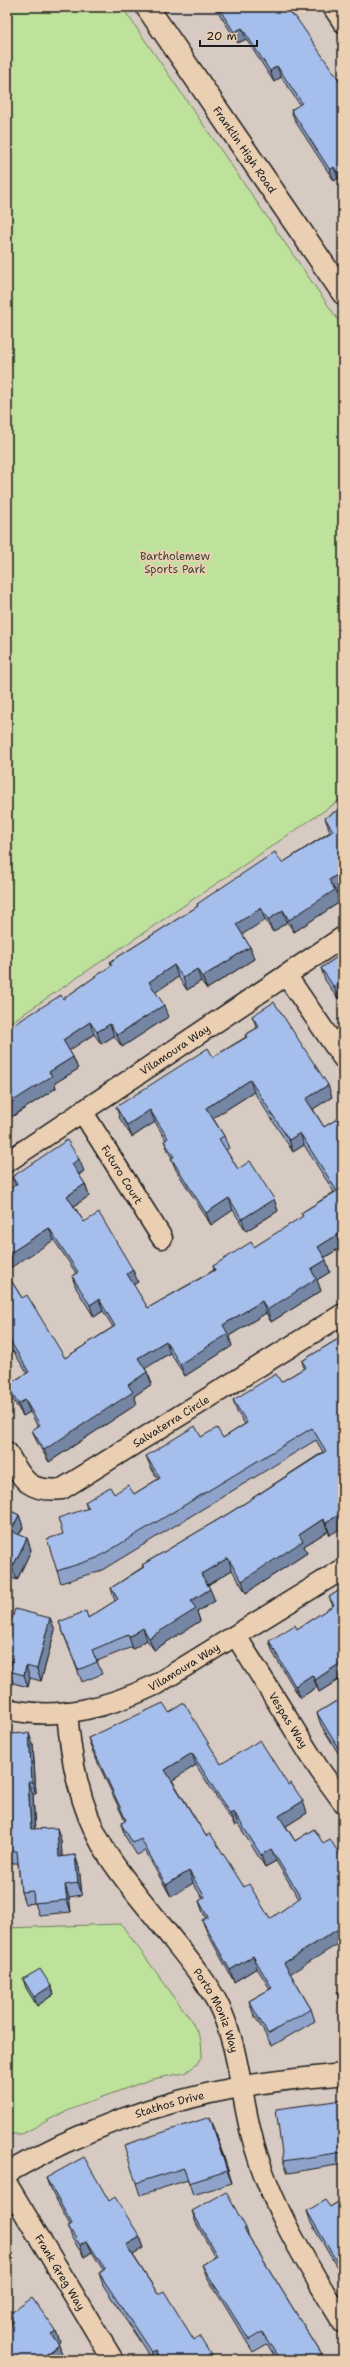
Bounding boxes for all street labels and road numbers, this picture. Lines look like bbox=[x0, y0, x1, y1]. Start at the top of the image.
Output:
street label: Franklin High Road bbox=[209, 103, 280, 197]
street label: Vilamoura Way bbox=[137, 1021, 213, 1079]
street label: Futuro Court bbox=[97, 1142, 146, 1207]
street label: Salvaterra Circle bbox=[130, 1392, 212, 1451]
street label: Vilamoura Way bbox=[146, 1640, 223, 1695]
street label: Vespas Way bbox=[265, 1689, 311, 1751]
street label: Porto Moniz Way bbox=[190, 1965, 242, 2054]
street label: Stathos Drive bbox=[133, 2088, 206, 2122]
street label: Frank Greg Way bbox=[31, 2232, 88, 2313]

